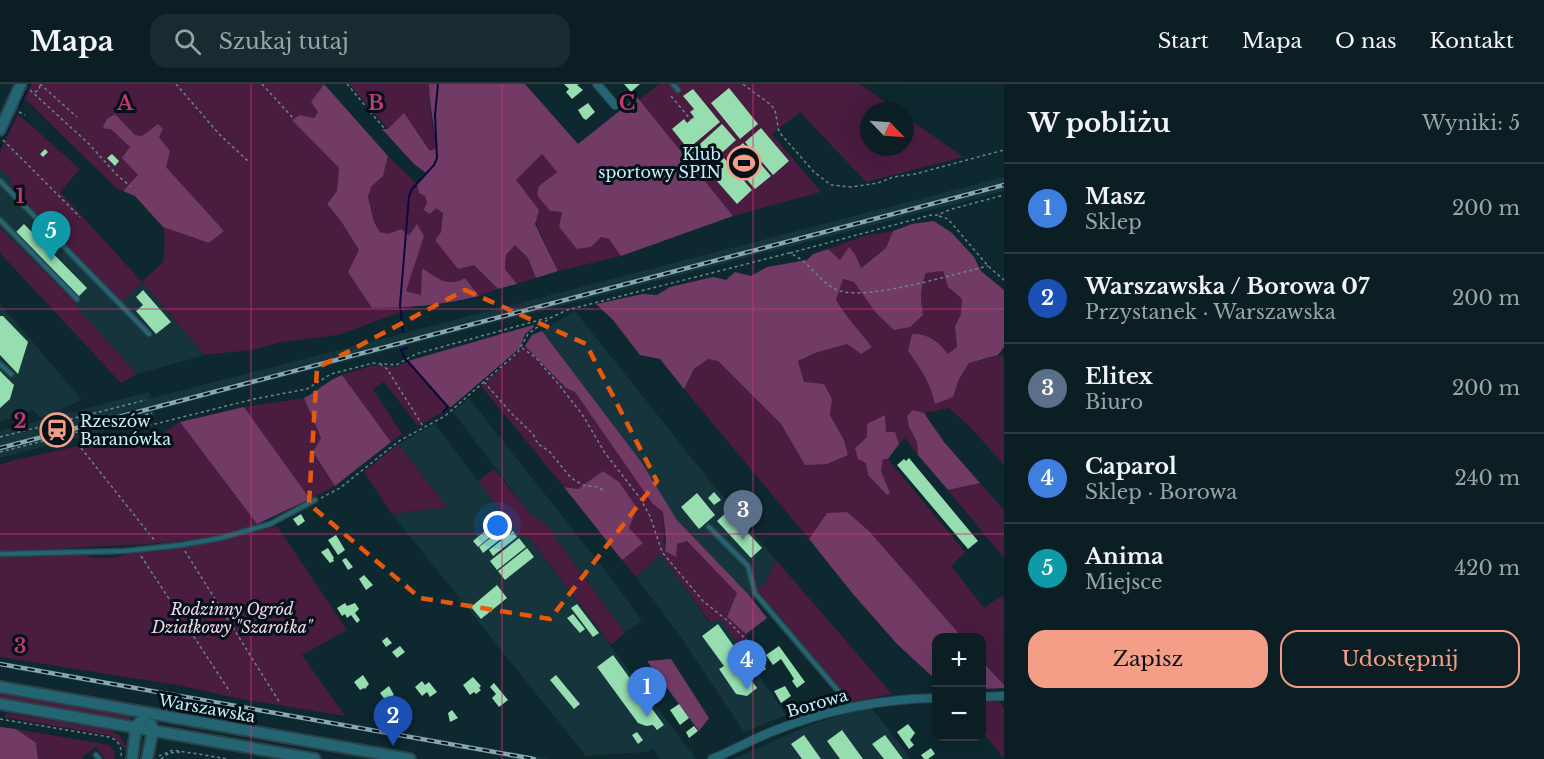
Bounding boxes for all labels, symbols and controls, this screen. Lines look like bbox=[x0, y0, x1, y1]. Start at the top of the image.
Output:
search box bbox=[150, 14, 570, 68]
text: Mapa bbox=[30, 24, 114, 59]
icon: search bbox=[171, 25, 204, 58]
text: Szukaj tutaj bbox=[219, 28, 349, 55]
text: Start bbox=[1158, 28, 1209, 54]
text: Mapa bbox=[1242, 28, 1302, 54]
text: O nas bbox=[1335, 28, 1397, 54]
text: Kontakt bbox=[1430, 28, 1514, 54]
text: A bbox=[116, 91, 134, 115]
text: B bbox=[368, 91, 384, 115]
text: C bbox=[619, 91, 635, 115]
north arrow bbox=[860, 102, 914, 156]
text: W pobliżu bbox=[1028, 107, 1170, 139]
text: Wyniki: 5 bbox=[1422, 111, 1520, 135]
place label: Klub sportowy SPIN bbox=[598, 144, 721, 182]
sports icon: Klub sportowy SPIN bbox=[726, 145, 762, 181]
text: Masz bbox=[1085, 183, 1146, 210]
text: 1 bbox=[16, 184, 25, 208]
text: 1 bbox=[1043, 196, 1052, 220]
text: 200 m bbox=[1452, 196, 1520, 220]
text: Sklep bbox=[1085, 210, 1142, 234]
pin: 5 bbox=[32, 212, 70, 261]
text: Warszawska / Borowa 07 bbox=[1085, 273, 1369, 300]
text: 2 bbox=[1041, 286, 1054, 310]
text: 200 m bbox=[1452, 286, 1520, 310]
text: Przystanek · Warszawska bbox=[1085, 300, 1336, 324]
text: Elitex bbox=[1085, 363, 1153, 390]
text: 3 bbox=[1041, 376, 1054, 400]
text: 200 m bbox=[1452, 376, 1520, 400]
text: Biuro bbox=[1085, 390, 1143, 414]
text: 2 bbox=[13, 409, 27, 433]
place label: Rzeszów Baranówka bbox=[80, 411, 171, 449]
station icon: Rzeszów Baranówka bbox=[39, 412, 75, 448]
text: Caparol bbox=[1085, 453, 1177, 480]
text: 4 bbox=[1041, 466, 1054, 490]
text: 240 m bbox=[1455, 466, 1520, 490]
text: Sklep · Borowa bbox=[1085, 480, 1237, 504]
pin: 3 bbox=[724, 490, 762, 540]
your location bbox=[483, 511, 512, 540]
text: Anima bbox=[1085, 543, 1164, 570]
text: 5 bbox=[1042, 556, 1053, 580]
text: 420 m bbox=[1455, 556, 1520, 580]
text: Miejsce bbox=[1085, 570, 1162, 594]
park label: Rodzinny Ogród Działkowy "Szarotka" bbox=[151, 599, 313, 637]
button: Zapisz bbox=[1028, 630, 1268, 688]
button: Udostępnij bbox=[1280, 630, 1520, 688]
map controls bbox=[932, 633, 986, 741]
button: + bbox=[932, 633, 986, 687]
text: 3 bbox=[14, 634, 26, 658]
pin: 4 bbox=[728, 640, 766, 690]
pin: 1 bbox=[628, 668, 666, 717]
street label: Borowa bbox=[784, 685, 850, 721]
button: − bbox=[932, 687, 986, 741]
street label: Warszawska bbox=[156, 689, 257, 726]
pin: 2 bbox=[374, 696, 412, 746]

